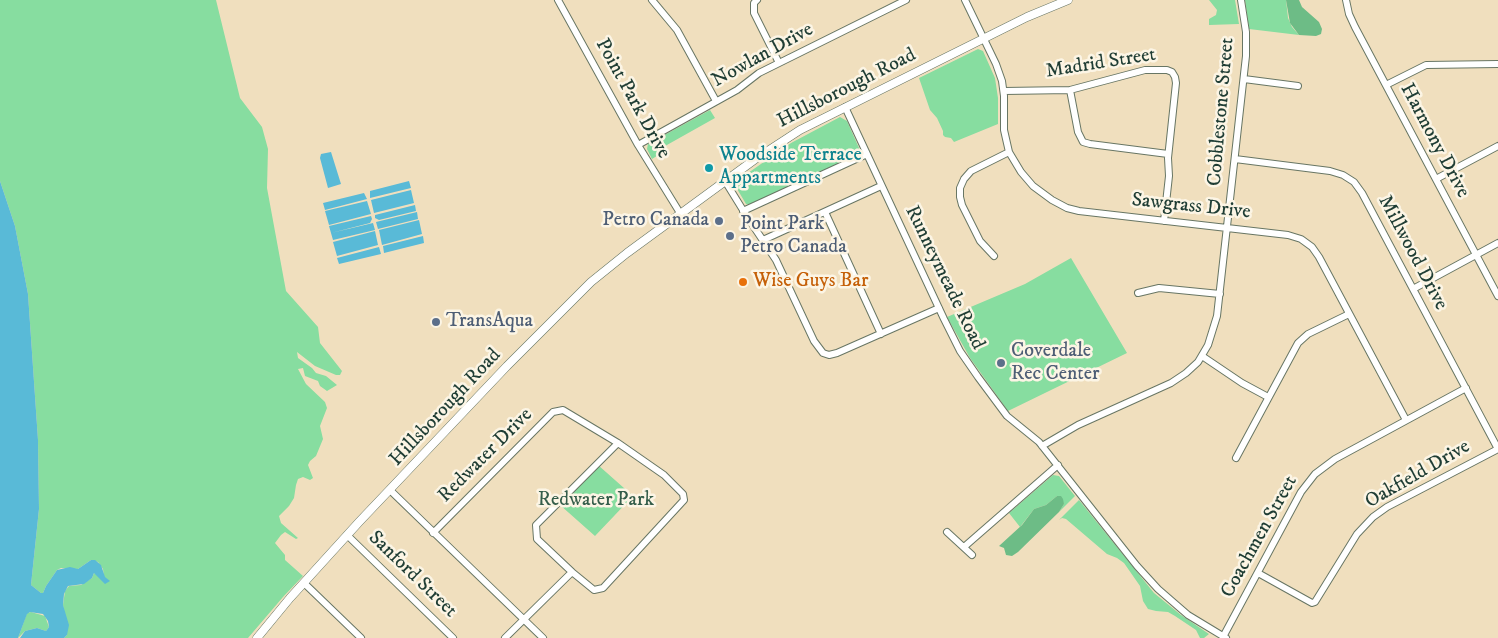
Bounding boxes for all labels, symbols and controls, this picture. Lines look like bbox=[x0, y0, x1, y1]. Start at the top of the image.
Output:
street label: Nowlan Drive bbox=[708, 18, 818, 94]
street label: Point Park Drive bbox=[589, 35, 675, 163]
street label: Cobblestone Street bbox=[1204, 37, 1240, 187]
street label: Madrid Street bbox=[1044, 43, 1158, 85]
street label: Hillsborough Road bbox=[774, 44, 920, 134]
street label: Harmony Drive bbox=[1394, 80, 1474, 202]
place label: Woodside Terrace Appartments bbox=[719, 144, 862, 191]
marker: Woodside Terrace Appartments bbox=[703, 162, 715, 174]
street label: Sawgrass Drive bbox=[1130, 189, 1252, 225]
street label: Millwood Drive bbox=[1372, 192, 1452, 314]
street label: Runneymeade Road bbox=[899, 202, 989, 354]
place label: Petro Canada bbox=[602, 209, 709, 233]
place label: Point Park Petro Canada bbox=[740, 213, 847, 260]
marker: Petro Canada bbox=[713, 215, 725, 227]
marker: Point Park Petro Canada bbox=[724, 230, 736, 242]
place label: Wise Guys Bar bbox=[753, 270, 868, 294]
marker: Wise Guys Bar bbox=[737, 276, 749, 288]
place label: TransAqua bbox=[446, 310, 533, 334]
marker: TransAqua bbox=[430, 316, 442, 328]
place label: Coverdale Rec Center bbox=[1011, 340, 1099, 387]
street label: Hillsborough Road bbox=[385, 344, 507, 472]
marker: Coverdale Rec Center bbox=[995, 357, 1007, 369]
street label: Redwater Drive bbox=[434, 404, 538, 508]
street label: Oakfield Drive bbox=[1361, 435, 1475, 515]
street label: Coachmen Street bbox=[1217, 472, 1303, 602]
park label: Redwater Park bbox=[538, 489, 654, 513]
street label: Sanford Street bbox=[363, 527, 461, 623]

